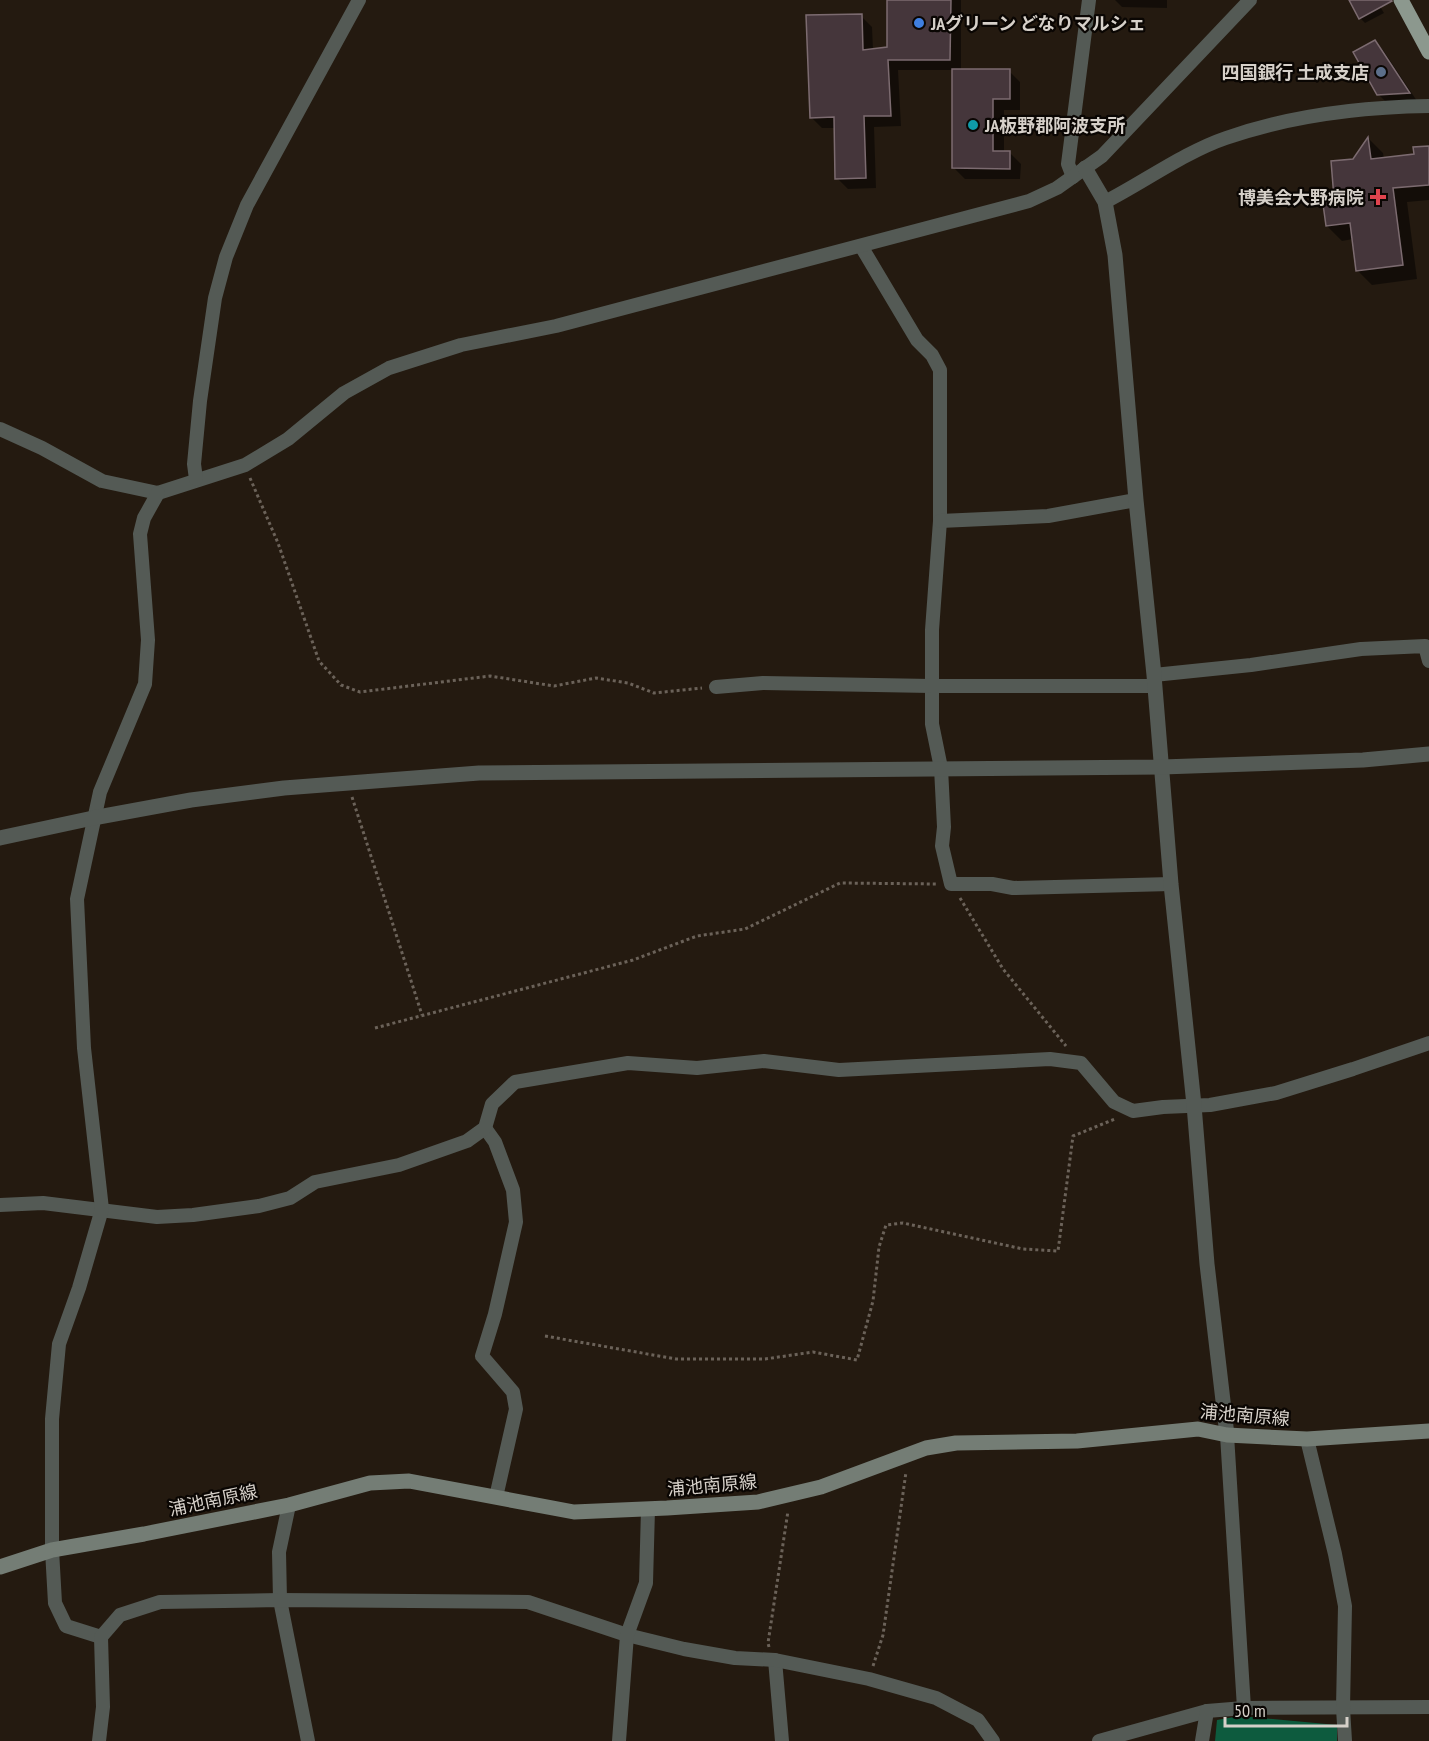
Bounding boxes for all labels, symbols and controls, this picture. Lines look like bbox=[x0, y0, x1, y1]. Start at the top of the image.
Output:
place label: JAグリーン どなりマルシェ bbox=[930, 12, 1146, 35]
marker: JAグリーン どなりマルシェ bbox=[912, 16, 926, 30]
place label: 四国銀行 土成支店 bbox=[1221, 61, 1369, 84]
marker: 四国銀行 土成支店 bbox=[1374, 65, 1388, 79]
place label: JA板野郡阿波支所 bbox=[984, 114, 1125, 137]
marker: JA板野郡阿波支所 bbox=[966, 118, 980, 132]
place label: 博美会大野病院 bbox=[1238, 186, 1364, 209]
marker: 博美会大野病院 bbox=[1369, 188, 1387, 206]
street label: 浦池南原線 bbox=[1199, 1400, 1291, 1430]
street label: 浦池南原線 bbox=[666, 1470, 758, 1500]
street label: 浦池南原線 bbox=[167, 1479, 259, 1521]
scale bar bbox=[1225, 1690, 1346, 1728]
text: 50 m bbox=[1234, 1699, 1266, 1722]

